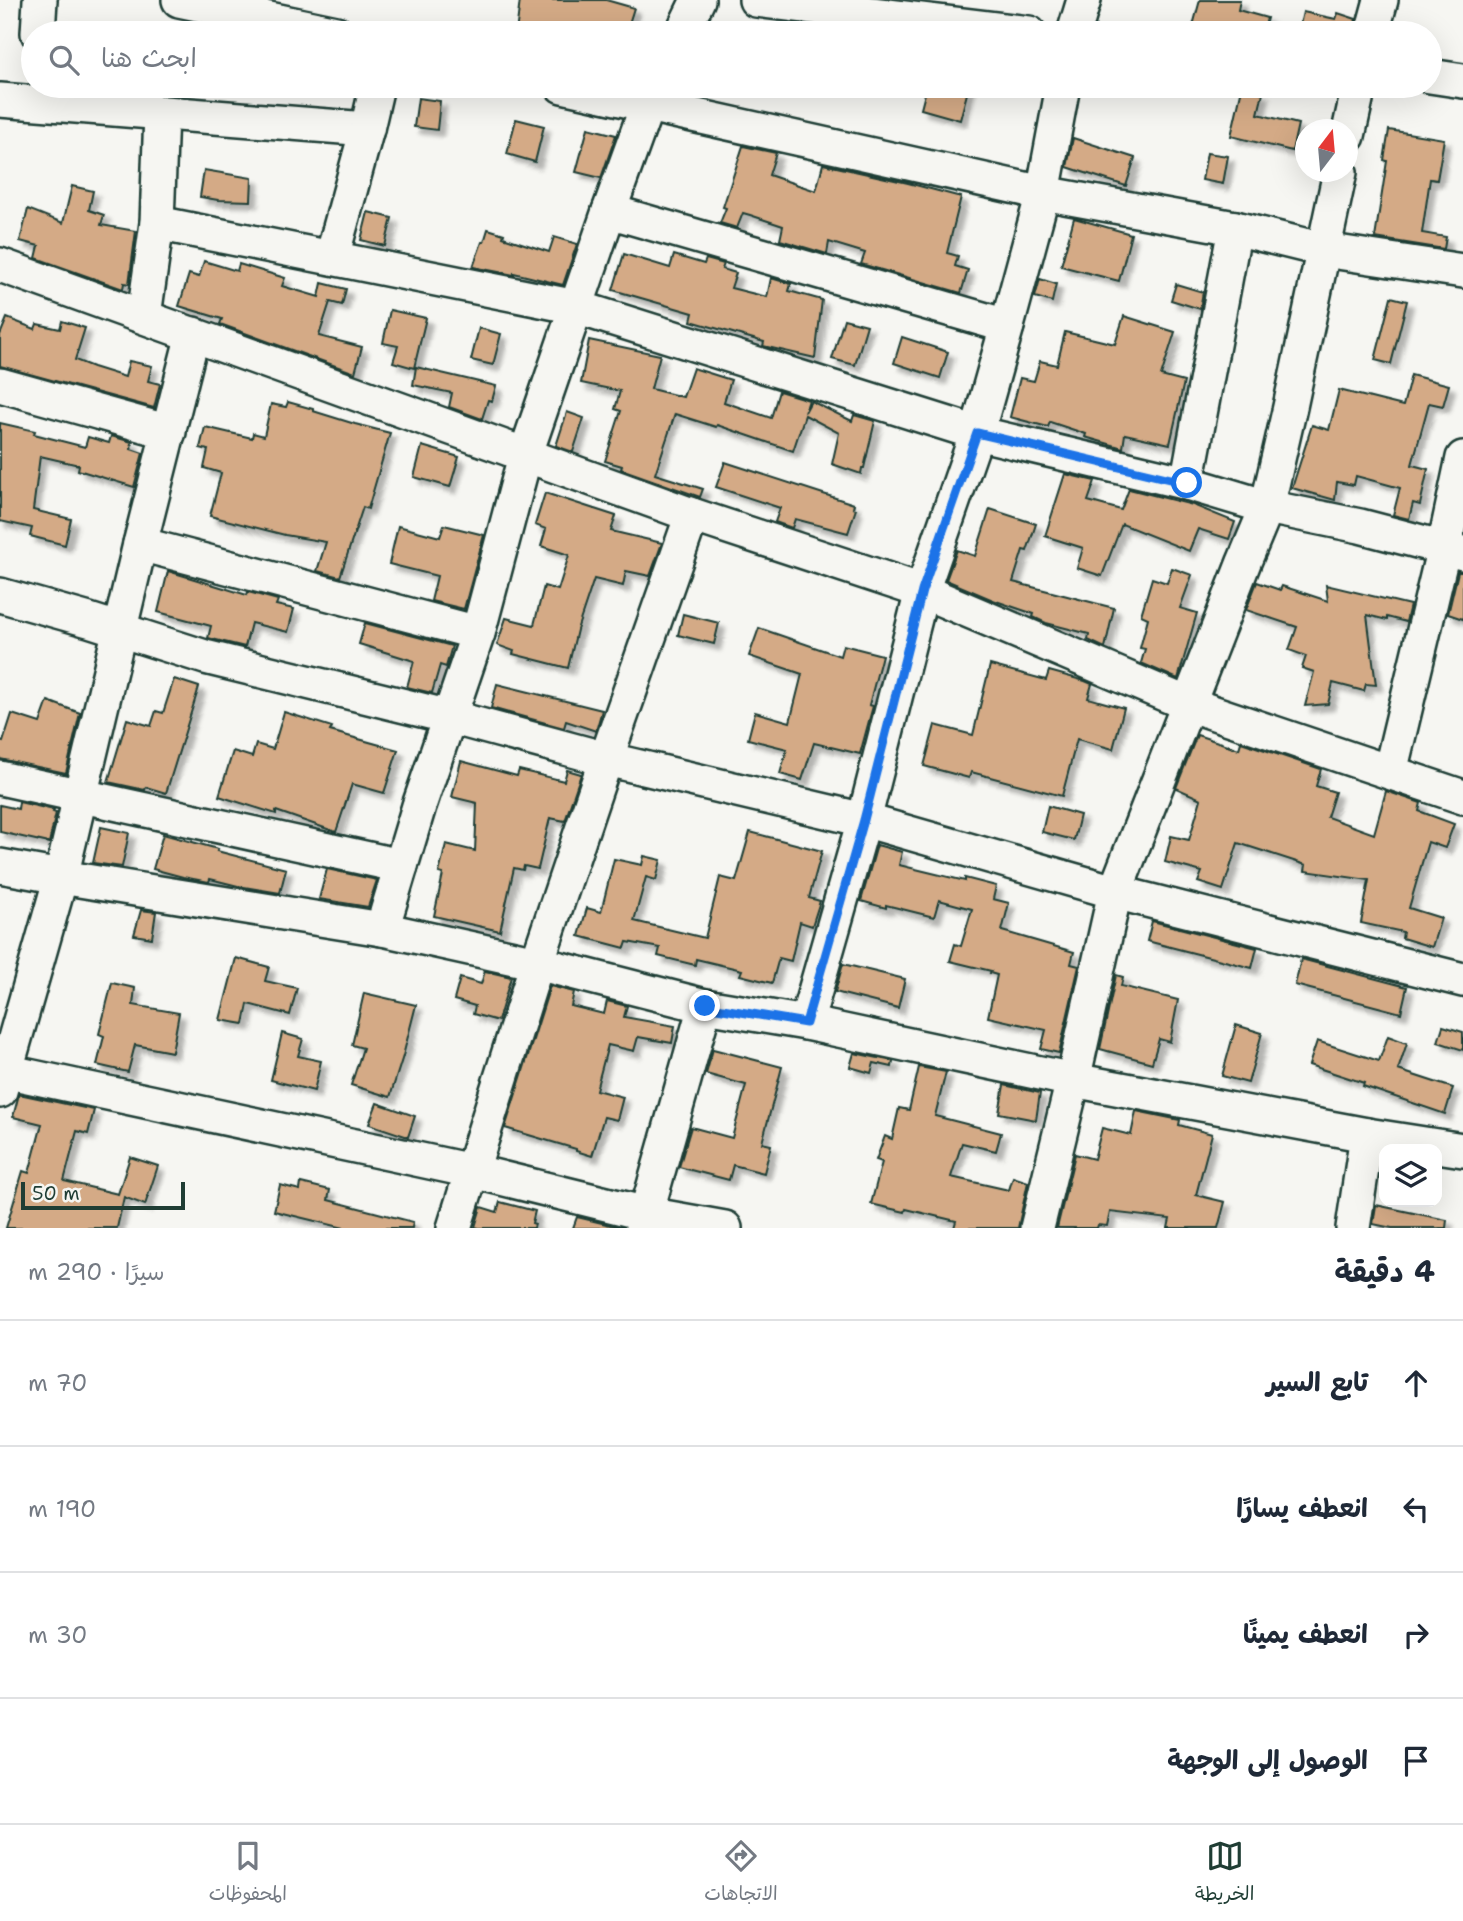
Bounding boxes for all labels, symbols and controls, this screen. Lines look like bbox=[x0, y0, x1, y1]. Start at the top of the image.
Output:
search box bbox=[21, 21, 1442, 98]
text: ابحث هنا bbox=[101, 40, 197, 75]
icon: search bbox=[45, 41, 83, 79]
north arrow bbox=[1295, 119, 1358, 182]
route start bbox=[1171, 467, 1202, 498]
route end bbox=[689, 990, 720, 1021]
map controls bbox=[1379, 1144, 1442, 1207]
button: layers bbox=[1379, 1144, 1442, 1207]
scale bar bbox=[21, 1179, 186, 1211]
text: 50 m bbox=[32, 1181, 80, 1206]
text: 4 دقيقة bbox=[1334, 1251, 1435, 1292]
text: سيرًا · 290 m bbox=[28, 1257, 165, 1287]
text: تابع السير bbox=[1266, 1364, 1368, 1399]
icon: ahead bbox=[1397, 1364, 1435, 1402]
text: 70 m bbox=[28, 1368, 87, 1398]
text: انعطف يسارًا bbox=[1236, 1490, 1368, 1525]
icon: left bbox=[1397, 1490, 1435, 1528]
text: 190 m bbox=[28, 1494, 96, 1524]
text: انعطف يمينًا bbox=[1243, 1616, 1368, 1651]
icon: right bbox=[1397, 1616, 1435, 1654]
text: 30 m bbox=[28, 1620, 87, 1650]
text: الوصول إلى الوجهة bbox=[1167, 1742, 1368, 1777]
icon: arrive bbox=[1397, 1742, 1435, 1780]
tab: المحفوظات bbox=[209, 1837, 287, 1910]
tab: الاتجاهات bbox=[704, 1837, 778, 1910]
tab: الخريطة bbox=[1195, 1837, 1254, 1910]

